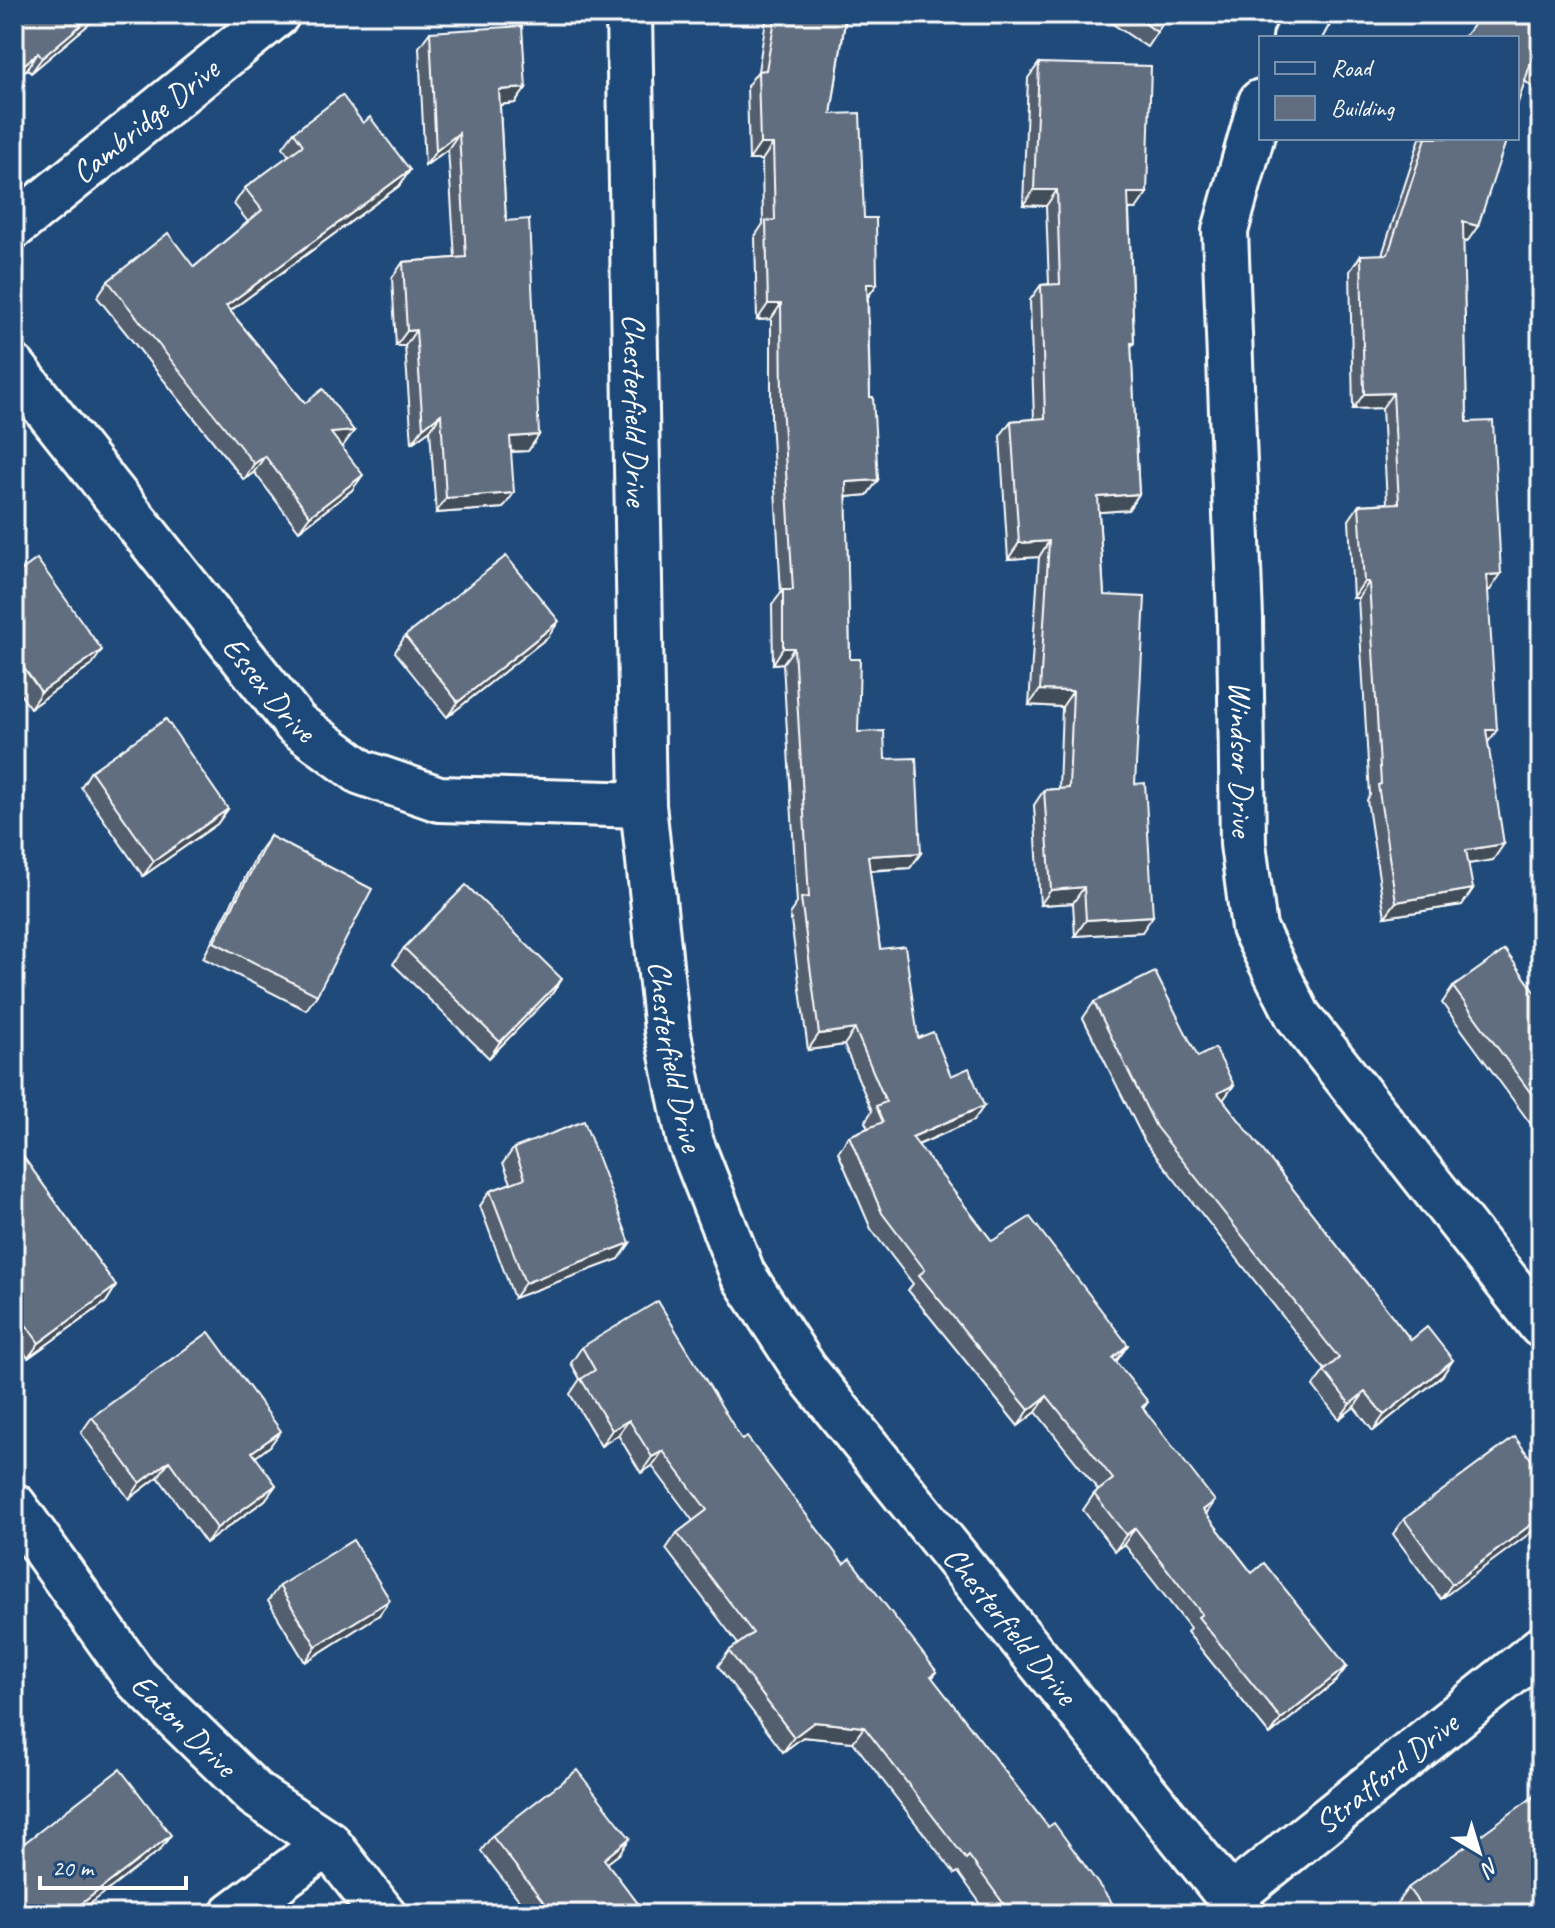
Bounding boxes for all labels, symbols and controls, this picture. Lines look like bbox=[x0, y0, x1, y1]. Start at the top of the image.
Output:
legend bbox=[1259, 36, 1519, 140]
street label: Cambridge Drive bbox=[63, 48, 229, 193]
text: Road bbox=[1331, 53, 1375, 83]
text: Building bbox=[1331, 93, 1396, 123]
street label: Chesterfield Drive bbox=[613, 314, 658, 509]
street label: Essex Drive bbox=[213, 628, 325, 753]
street label: Windsor Drive bbox=[1220, 681, 1263, 839]
street label: Chesterfield Drive bbox=[639, 959, 713, 1160]
street label: Chesterfield Drive bbox=[934, 1538, 1088, 1715]
street label: Eaton Drive bbox=[122, 1664, 247, 1788]
street label: Stratford Drive bbox=[1306, 1702, 1469, 1843]
north arrow bbox=[1439, 1812, 1519, 1892]
scale bar bbox=[40, 1840, 186, 1890]
text: N bbox=[1474, 1852, 1505, 1884]
text: 20 m bbox=[52, 1853, 95, 1883]

